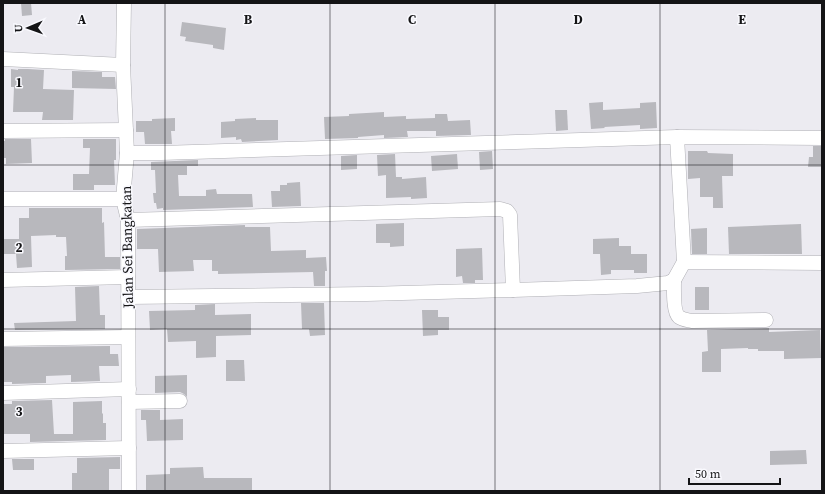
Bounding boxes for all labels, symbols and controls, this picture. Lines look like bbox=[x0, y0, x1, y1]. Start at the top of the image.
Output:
north arrow bbox=[8, 8, 48, 48]
text: A bbox=[78, 11, 87, 28]
text: B bbox=[244, 11, 253, 28]
text: C bbox=[408, 11, 416, 28]
text: D bbox=[573, 11, 583, 28]
text: E bbox=[738, 11, 746, 28]
text: U bbox=[11, 24, 26, 33]
text: 1 bbox=[15, 74, 23, 91]
street label: Jalan Sei Bangkatan bbox=[116, 185, 138, 310]
text: 2 bbox=[15, 239, 23, 256]
text: 3 bbox=[15, 403, 23, 420]
scale bar bbox=[689, 460, 780, 486]
text: 50 m bbox=[695, 466, 721, 482]

